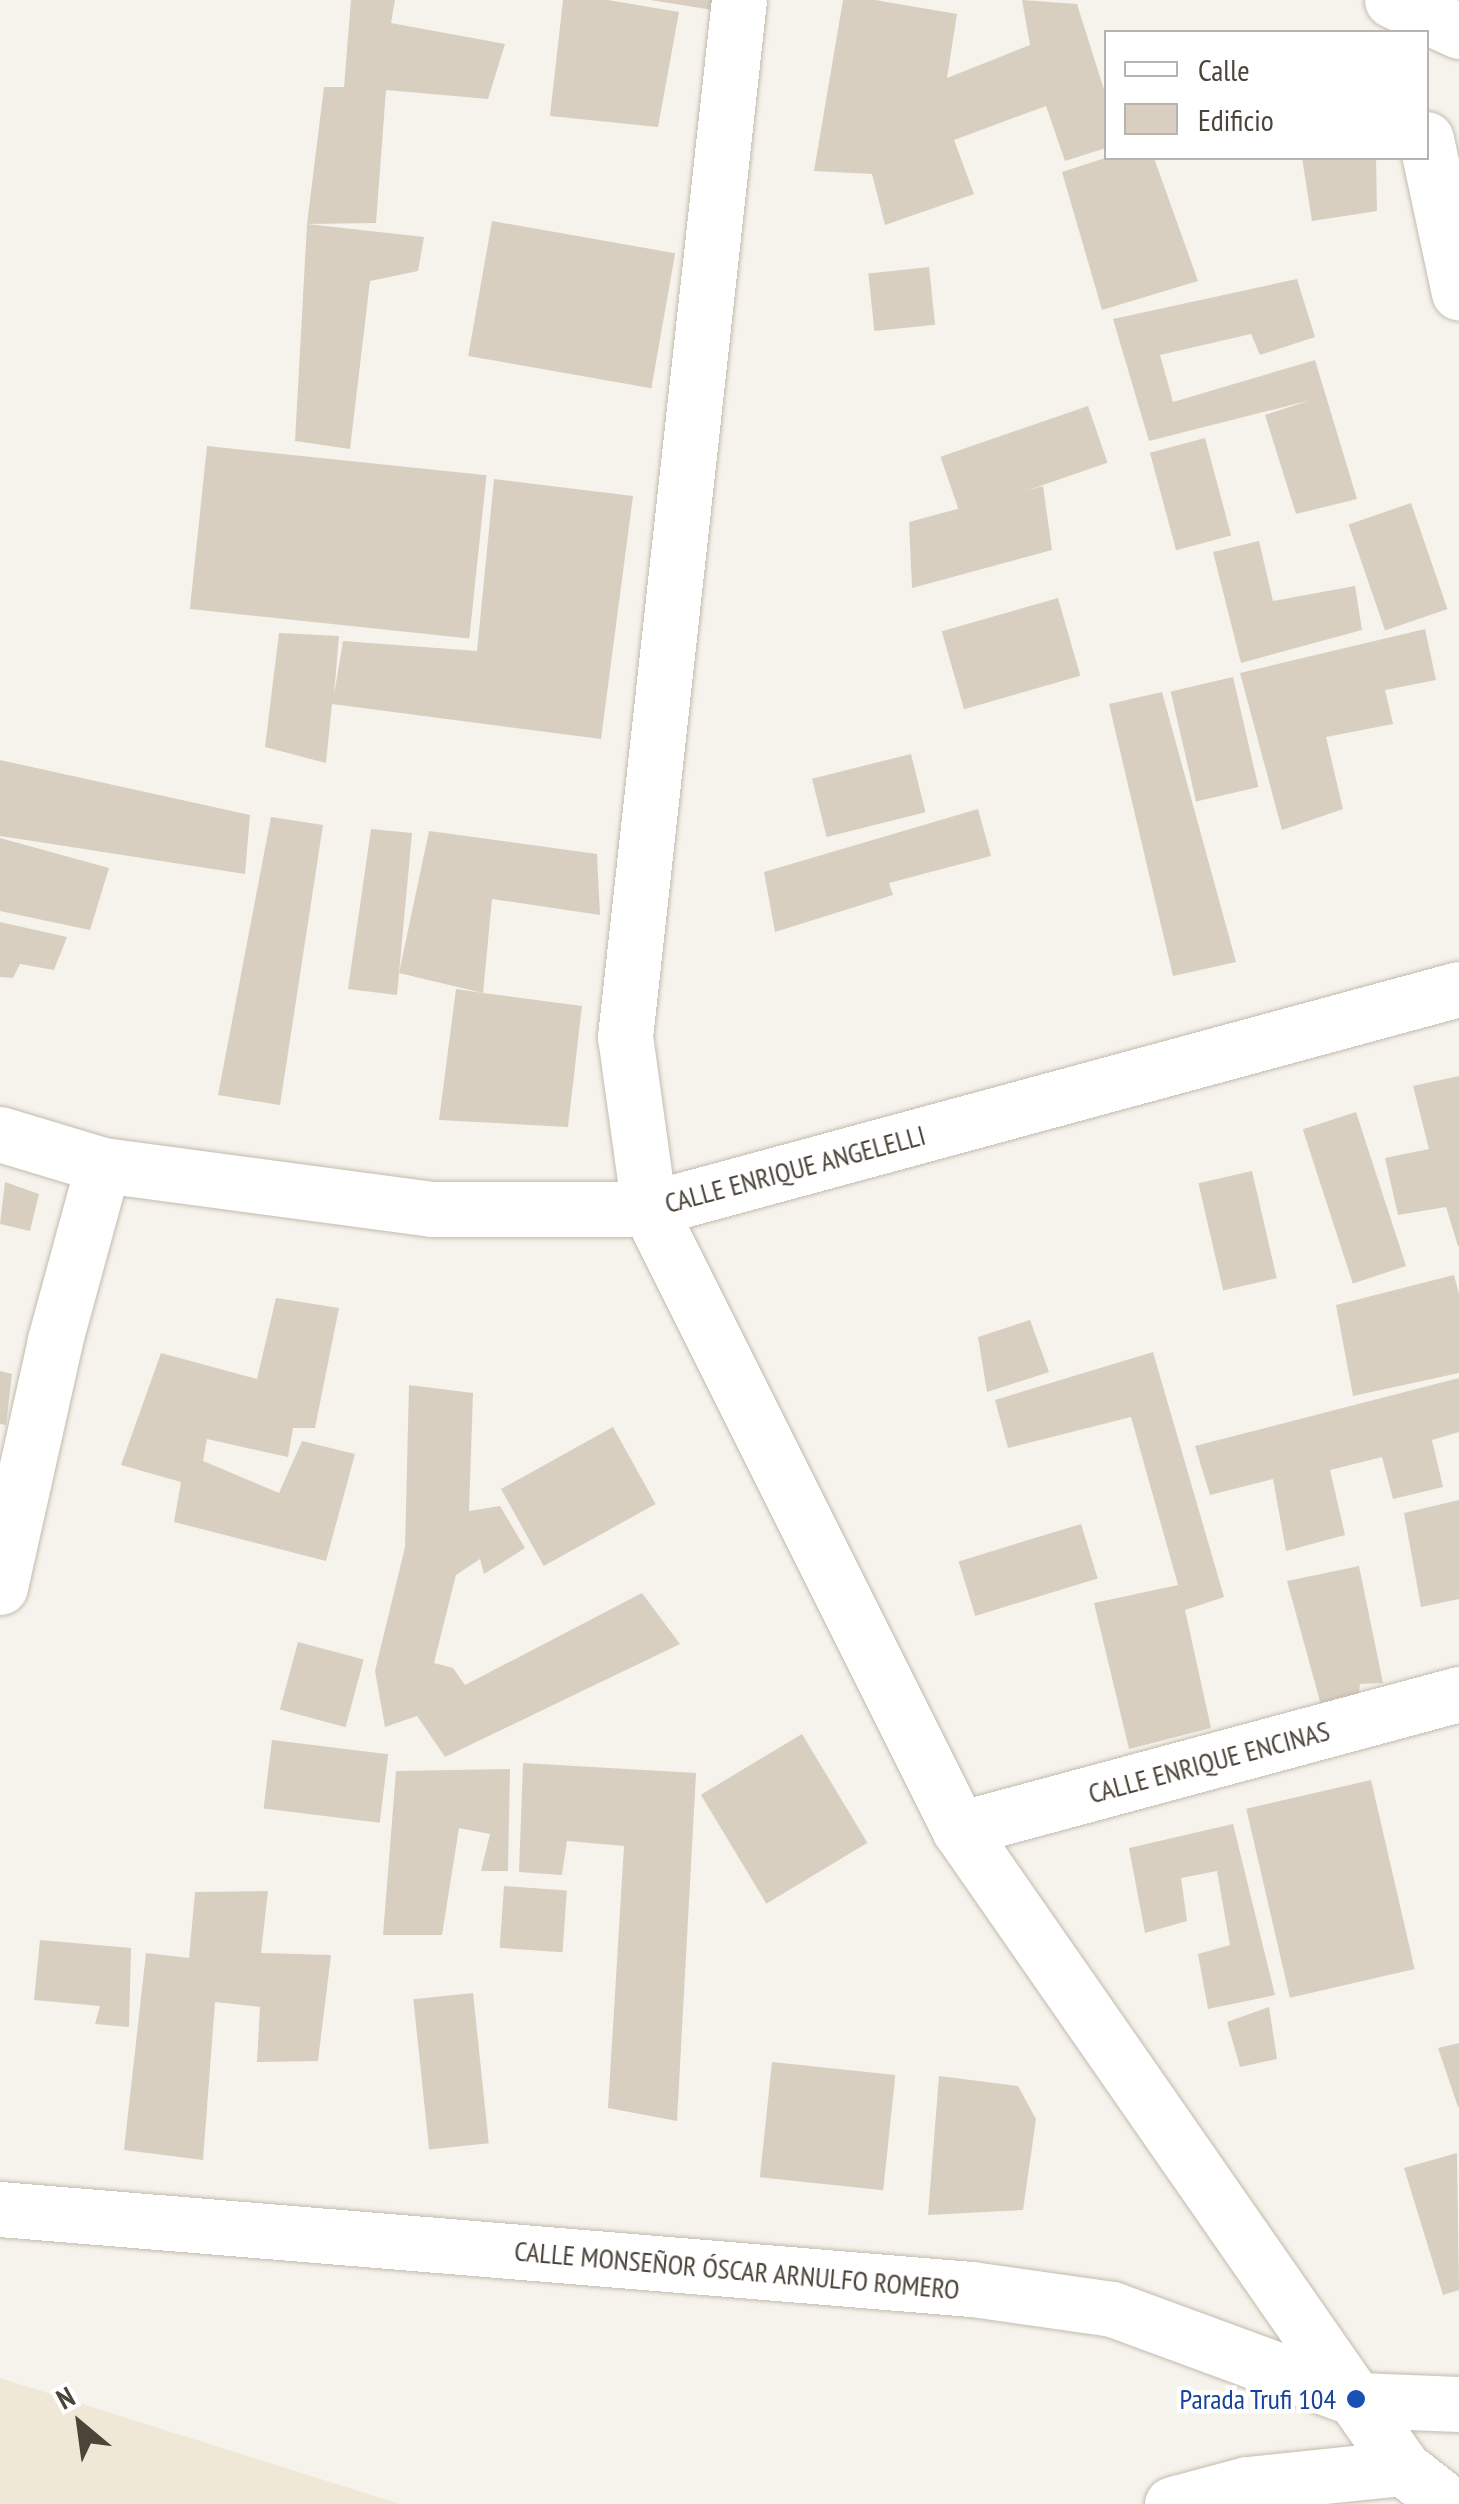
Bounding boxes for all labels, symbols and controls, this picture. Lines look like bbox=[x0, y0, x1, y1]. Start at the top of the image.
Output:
legend bbox=[1104, 30, 1429, 160]
text: Calle bbox=[1198, 50, 1250, 89]
text: Edificio bbox=[1198, 100, 1274, 139]
street label: CALLE ENRIQUE ANGELELLI bbox=[661, 1118, 929, 1220]
street label: CALLE ENRIQUE ENCINAS bbox=[1085, 1714, 1333, 1810]
street label: CALLE MONSEÑOR ÓSCAR ARNULFO ROMERO bbox=[513, 2234, 961, 2306]
north arrow bbox=[30, 2374, 130, 2474]
text: N bbox=[50, 2377, 81, 2417]
place label: Parada Trufi 104 bbox=[1179, 2382, 1336, 2416]
marker: Parada Trufi 104 bbox=[1345, 2388, 1367, 2410]

